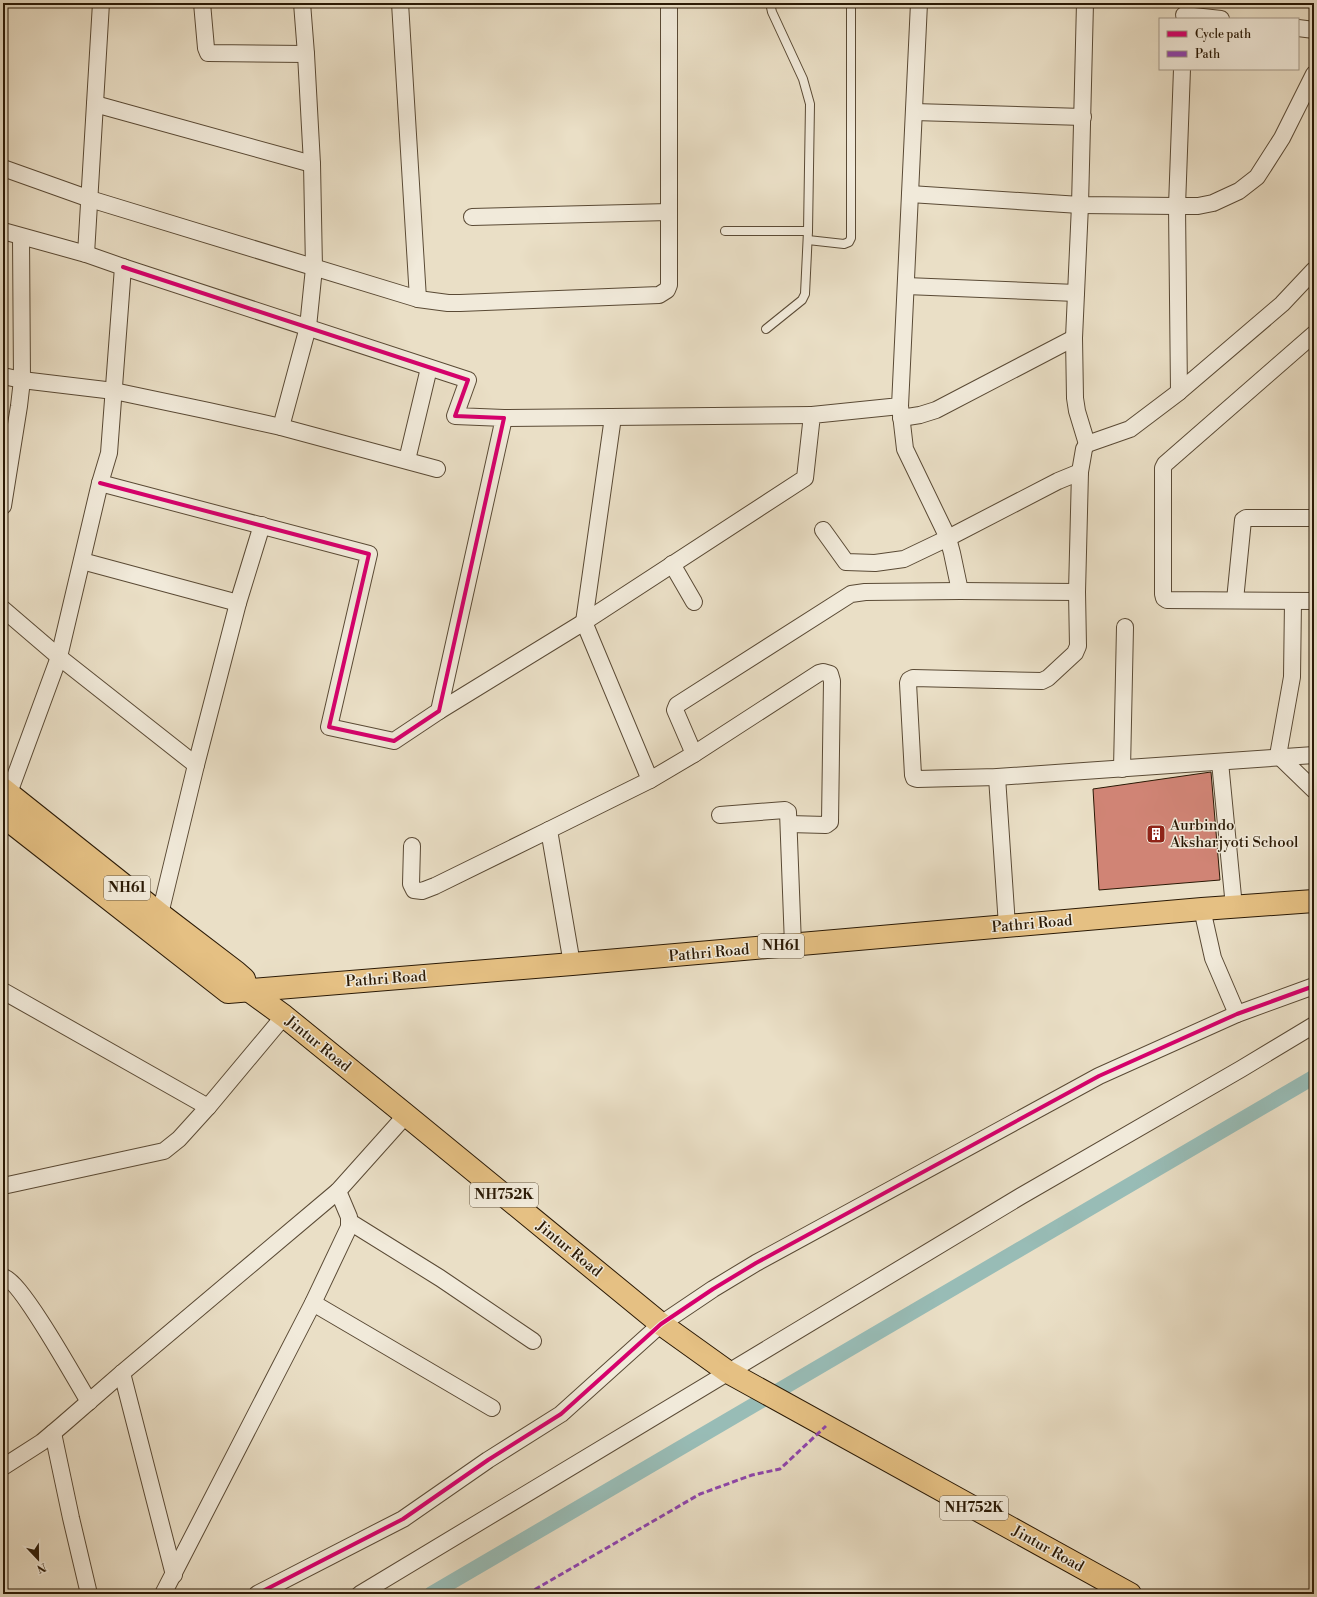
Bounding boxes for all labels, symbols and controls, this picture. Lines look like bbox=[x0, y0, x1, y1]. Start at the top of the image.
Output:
legend bbox=[1159, 18, 1299, 70]
text: Cycle path bbox=[1195, 27, 1251, 42]
text: Path bbox=[1195, 47, 1220, 62]
place label: Aurbindo Aksharjyoti School bbox=[1169, 816, 1299, 852]
building icon: Aurbindo Aksharjyoti School bbox=[1145, 823, 1167, 845]
road number: NH61 bbox=[104, 876, 150, 900]
street label: Pathri Road bbox=[991, 911, 1074, 937]
road number: NH61 bbox=[758, 934, 804, 958]
street label: Pathri Road bbox=[668, 940, 751, 966]
street label: Pathri Road bbox=[345, 967, 428, 991]
street label: Jintur Road bbox=[281, 1011, 355, 1077]
road number: NH752K bbox=[470, 1183, 538, 1207]
street label: Jintur Road bbox=[532, 1216, 606, 1282]
road number: NH752K bbox=[940, 1496, 1008, 1520]
street label: Jintur Road bbox=[1008, 1521, 1088, 1577]
north arrow bbox=[18, 1539, 58, 1579]
text: N bbox=[34, 1559, 48, 1576]

